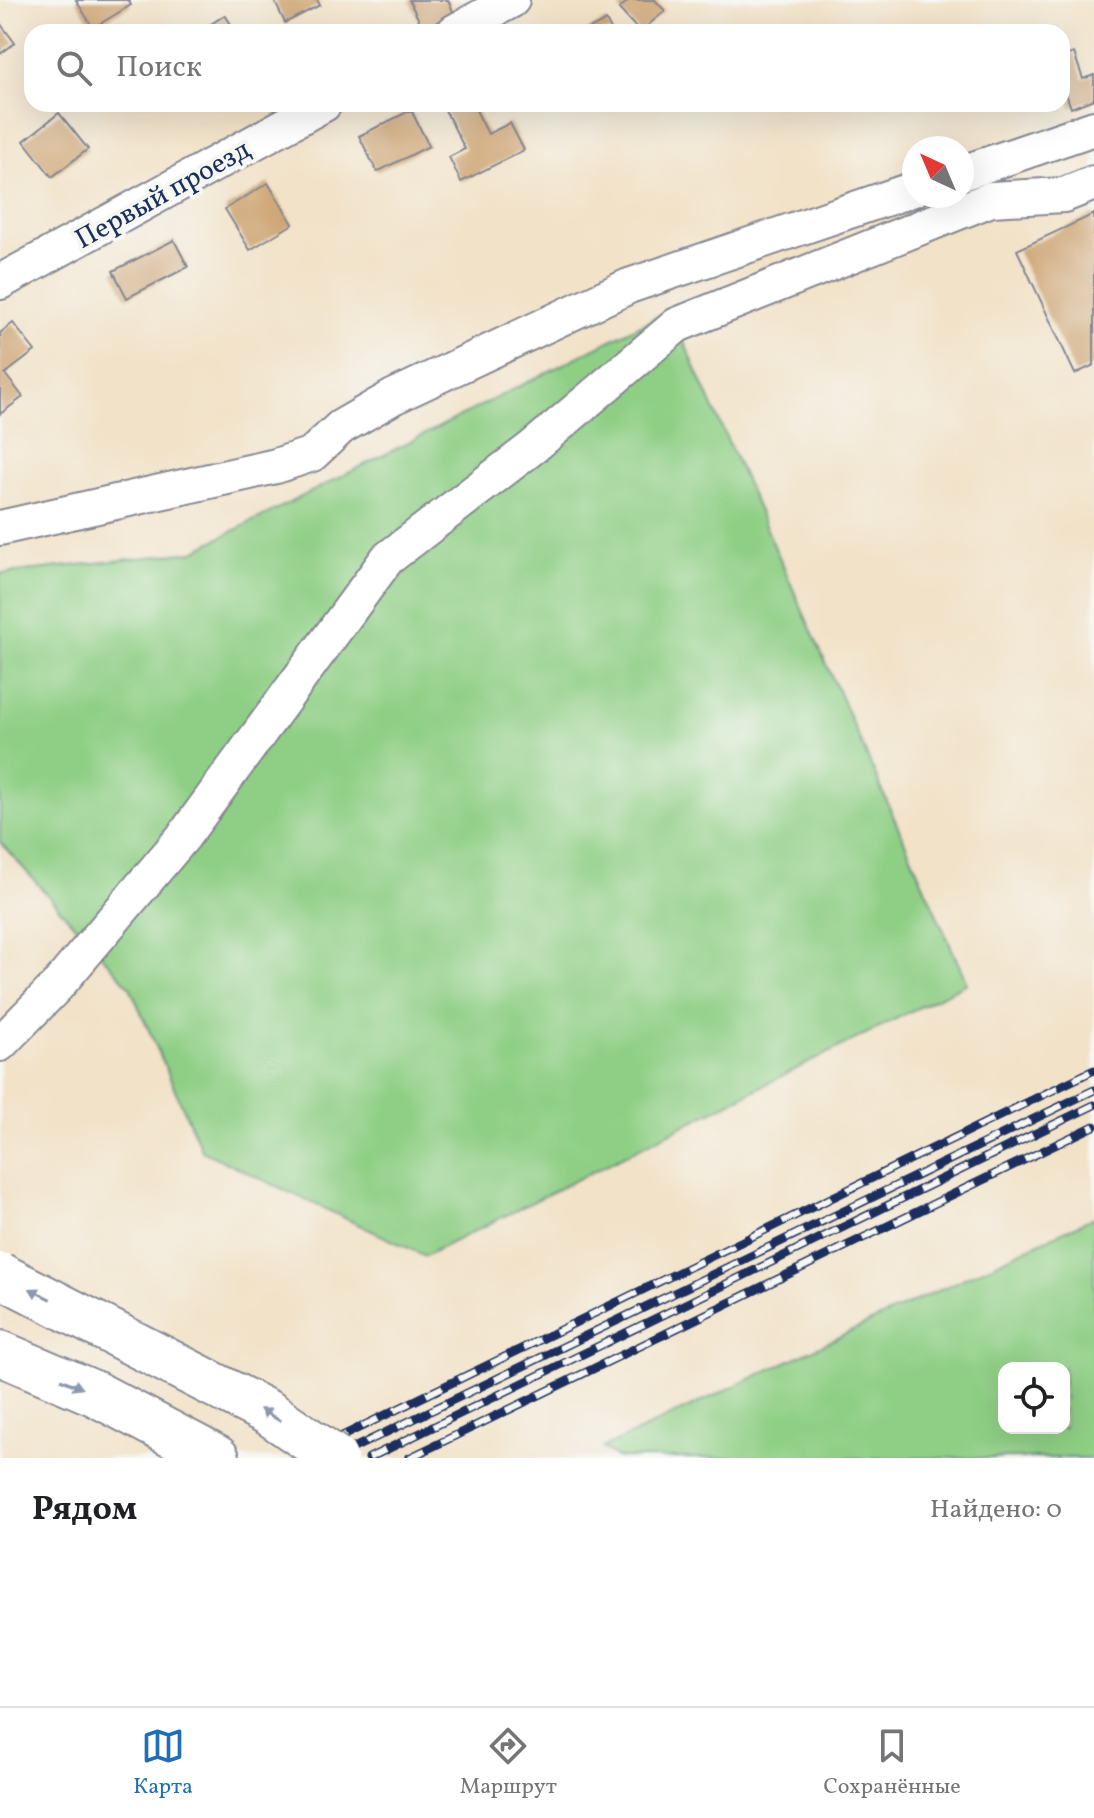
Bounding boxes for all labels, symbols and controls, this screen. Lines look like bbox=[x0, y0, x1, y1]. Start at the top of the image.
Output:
search box bbox=[24, 24, 1070, 112]
icon: search bbox=[52, 46, 96, 90]
text: Поиск bbox=[116, 47, 202, 89]
street label: Первый проезд bbox=[68, 131, 258, 260]
north arrow bbox=[902, 136, 974, 208]
one-way arrow bbox=[29, 1288, 52, 1301]
map controls bbox=[998, 1362, 1070, 1434]
button: locate bbox=[998, 1362, 1070, 1434]
one-way arrow bbox=[60, 1377, 84, 1390]
one-way arrow bbox=[259, 1408, 282, 1423]
text: Рядом bbox=[32, 1487, 137, 1534]
text: Найдено: 0 bbox=[930, 1492, 1062, 1528]
tab: Карта bbox=[133, 1724, 193, 1803]
tab: Маршрут bbox=[460, 1724, 557, 1803]
tab: Сохранённые bbox=[823, 1724, 961, 1803]

